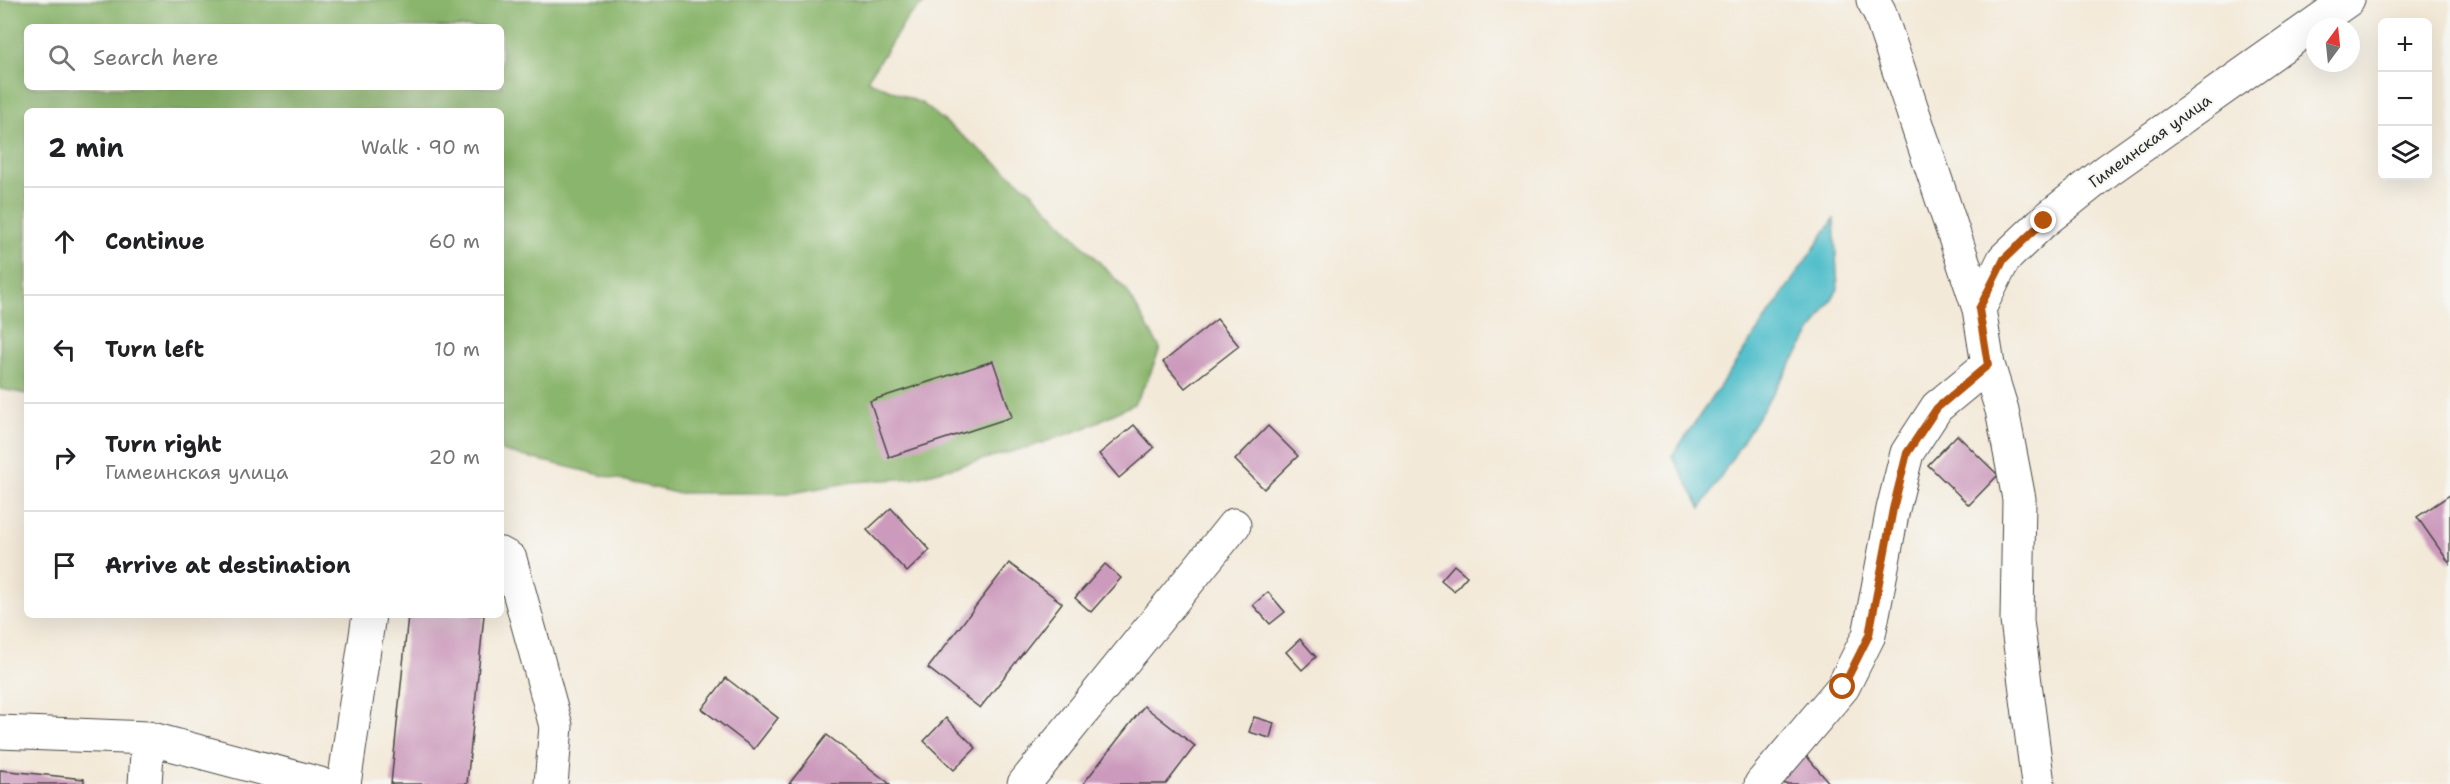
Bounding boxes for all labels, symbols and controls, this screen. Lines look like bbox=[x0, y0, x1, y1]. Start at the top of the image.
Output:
north arrow bbox=[2306, 18, 2360, 72]
map controls bbox=[2378, 18, 2432, 180]
button: + bbox=[2378, 18, 2432, 72]
search box bbox=[24, 24, 504, 90]
icon: search bbox=[45, 41, 78, 74]
text: Search here bbox=[93, 43, 219, 72]
button: − bbox=[2378, 72, 2432, 126]
street label: Гимеинская улица bbox=[2084, 89, 2216, 193]
button: layers bbox=[2378, 126, 2432, 180]
text: 2 min bbox=[48, 130, 124, 165]
text: Walk · 90 m bbox=[361, 134, 480, 160]
route end bbox=[2030, 207, 2056, 233]
icon: ahead bbox=[48, 225, 81, 258]
text: Continue bbox=[105, 227, 205, 256]
text: 60 m bbox=[428, 228, 480, 254]
icon: left bbox=[48, 333, 81, 366]
text: Turn left bbox=[105, 335, 204, 364]
text: 10 m bbox=[434, 336, 480, 362]
text: Turn right bbox=[105, 430, 222, 459]
icon: right bbox=[48, 441, 81, 474]
text: 20 m bbox=[429, 444, 480, 470]
text: Гимеинская улица bbox=[105, 459, 288, 485]
icon: arrive bbox=[48, 549, 81, 582]
text: Arrive at destination bbox=[105, 551, 351, 580]
route start bbox=[1829, 673, 1855, 699]

